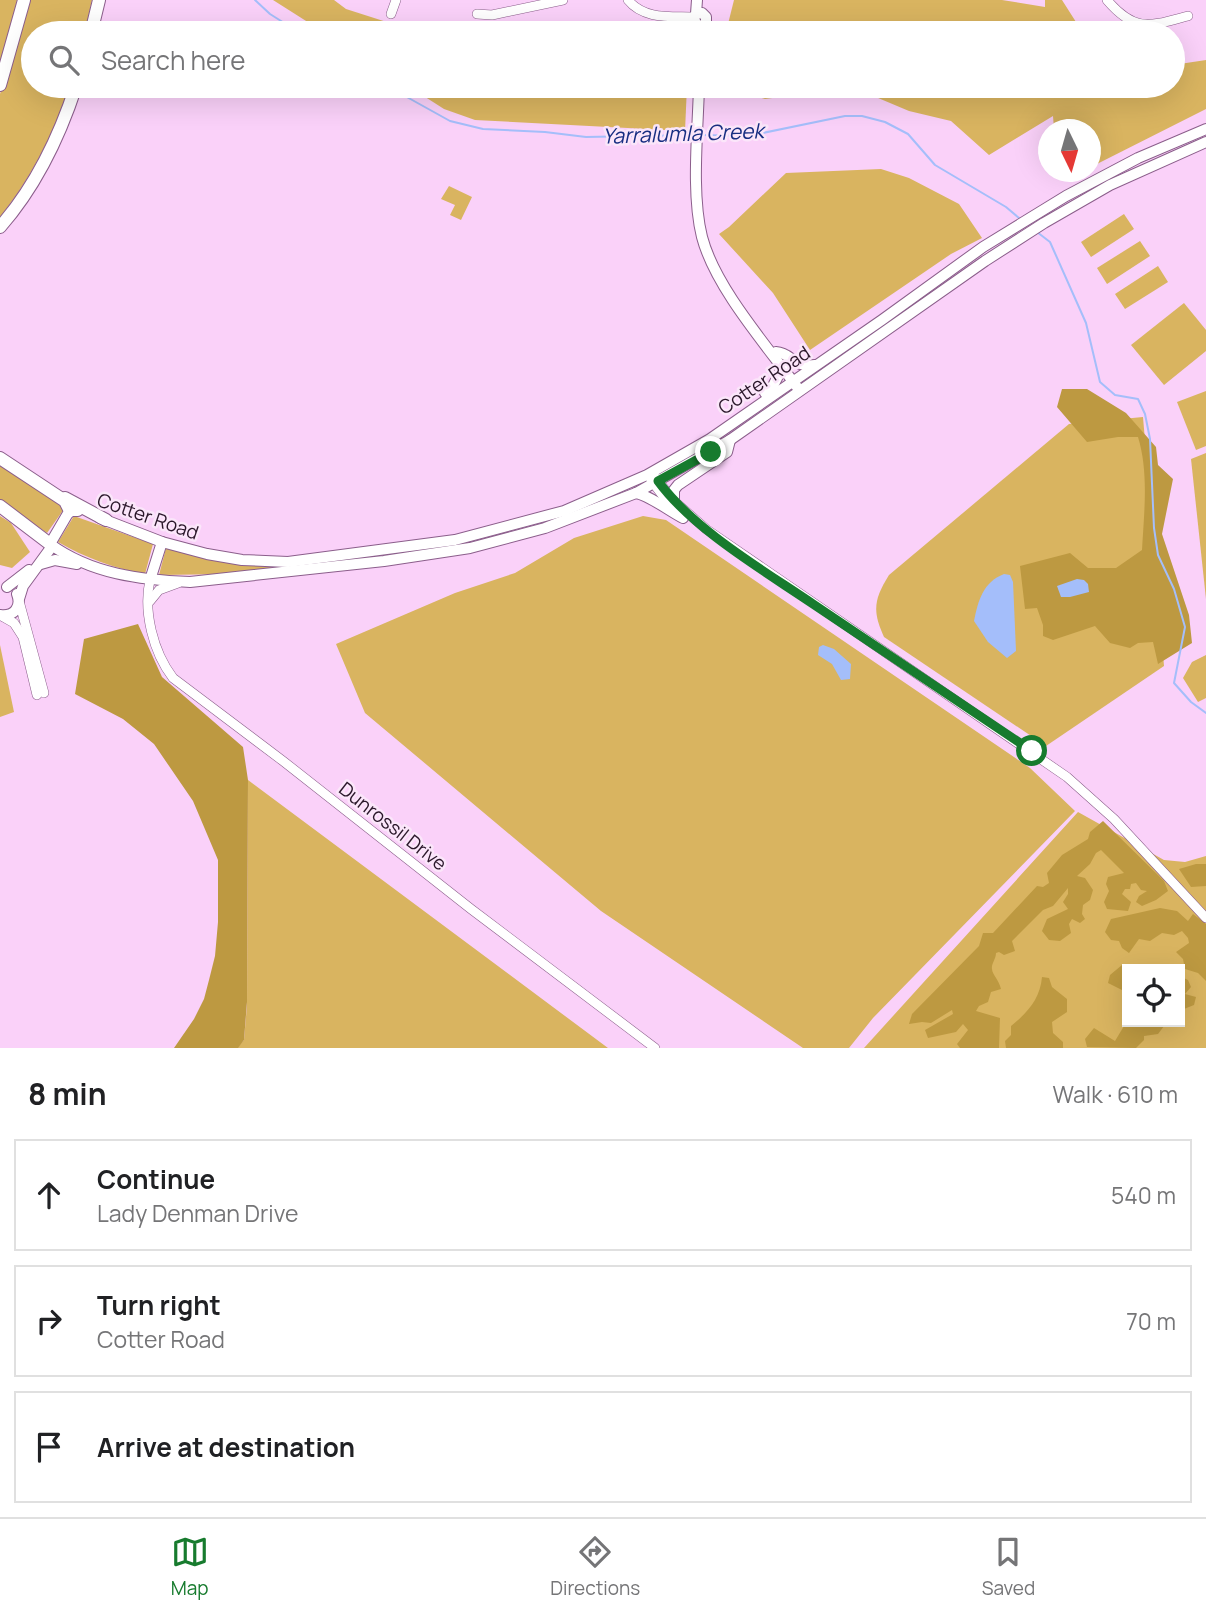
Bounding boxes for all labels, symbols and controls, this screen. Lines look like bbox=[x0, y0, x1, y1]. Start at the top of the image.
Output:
search box bbox=[21, 21, 1185, 98]
icon: search bbox=[45, 41, 83, 79]
text: Search here bbox=[101, 42, 246, 78]
water label: Yarralumla Creek bbox=[602, 116, 767, 150]
north arrow bbox=[1038, 119, 1101, 182]
street label: Cotter Road bbox=[713, 340, 815, 420]
route end bbox=[695, 436, 726, 467]
street label: Cotter Road bbox=[94, 486, 202, 546]
route start bbox=[1016, 735, 1047, 766]
street label: Dunrossil Drive bbox=[334, 776, 452, 876]
map controls bbox=[1122, 964, 1185, 1027]
button: locate bbox=[1122, 964, 1185, 1027]
text: 8 min bbox=[28, 1073, 107, 1114]
text: Walk · 610 m bbox=[1053, 1078, 1178, 1110]
text: Continue bbox=[97, 1161, 215, 1197]
icon: ahead bbox=[30, 1176, 68, 1214]
text: 540 m bbox=[1111, 1179, 1176, 1211]
text: Lady Denman Drive bbox=[97, 1197, 298, 1229]
text: Turn right bbox=[97, 1287, 221, 1323]
icon: right bbox=[30, 1302, 68, 1340]
text: 70 m bbox=[1126, 1305, 1176, 1337]
text: Cotter Road bbox=[97, 1323, 225, 1355]
icon: arrive bbox=[30, 1428, 68, 1466]
text: Arrive at destination bbox=[97, 1429, 355, 1465]
tab: Map bbox=[171, 1533, 209, 1601]
tab: Directions bbox=[550, 1533, 640, 1601]
tab: Saved bbox=[982, 1533, 1035, 1601]

